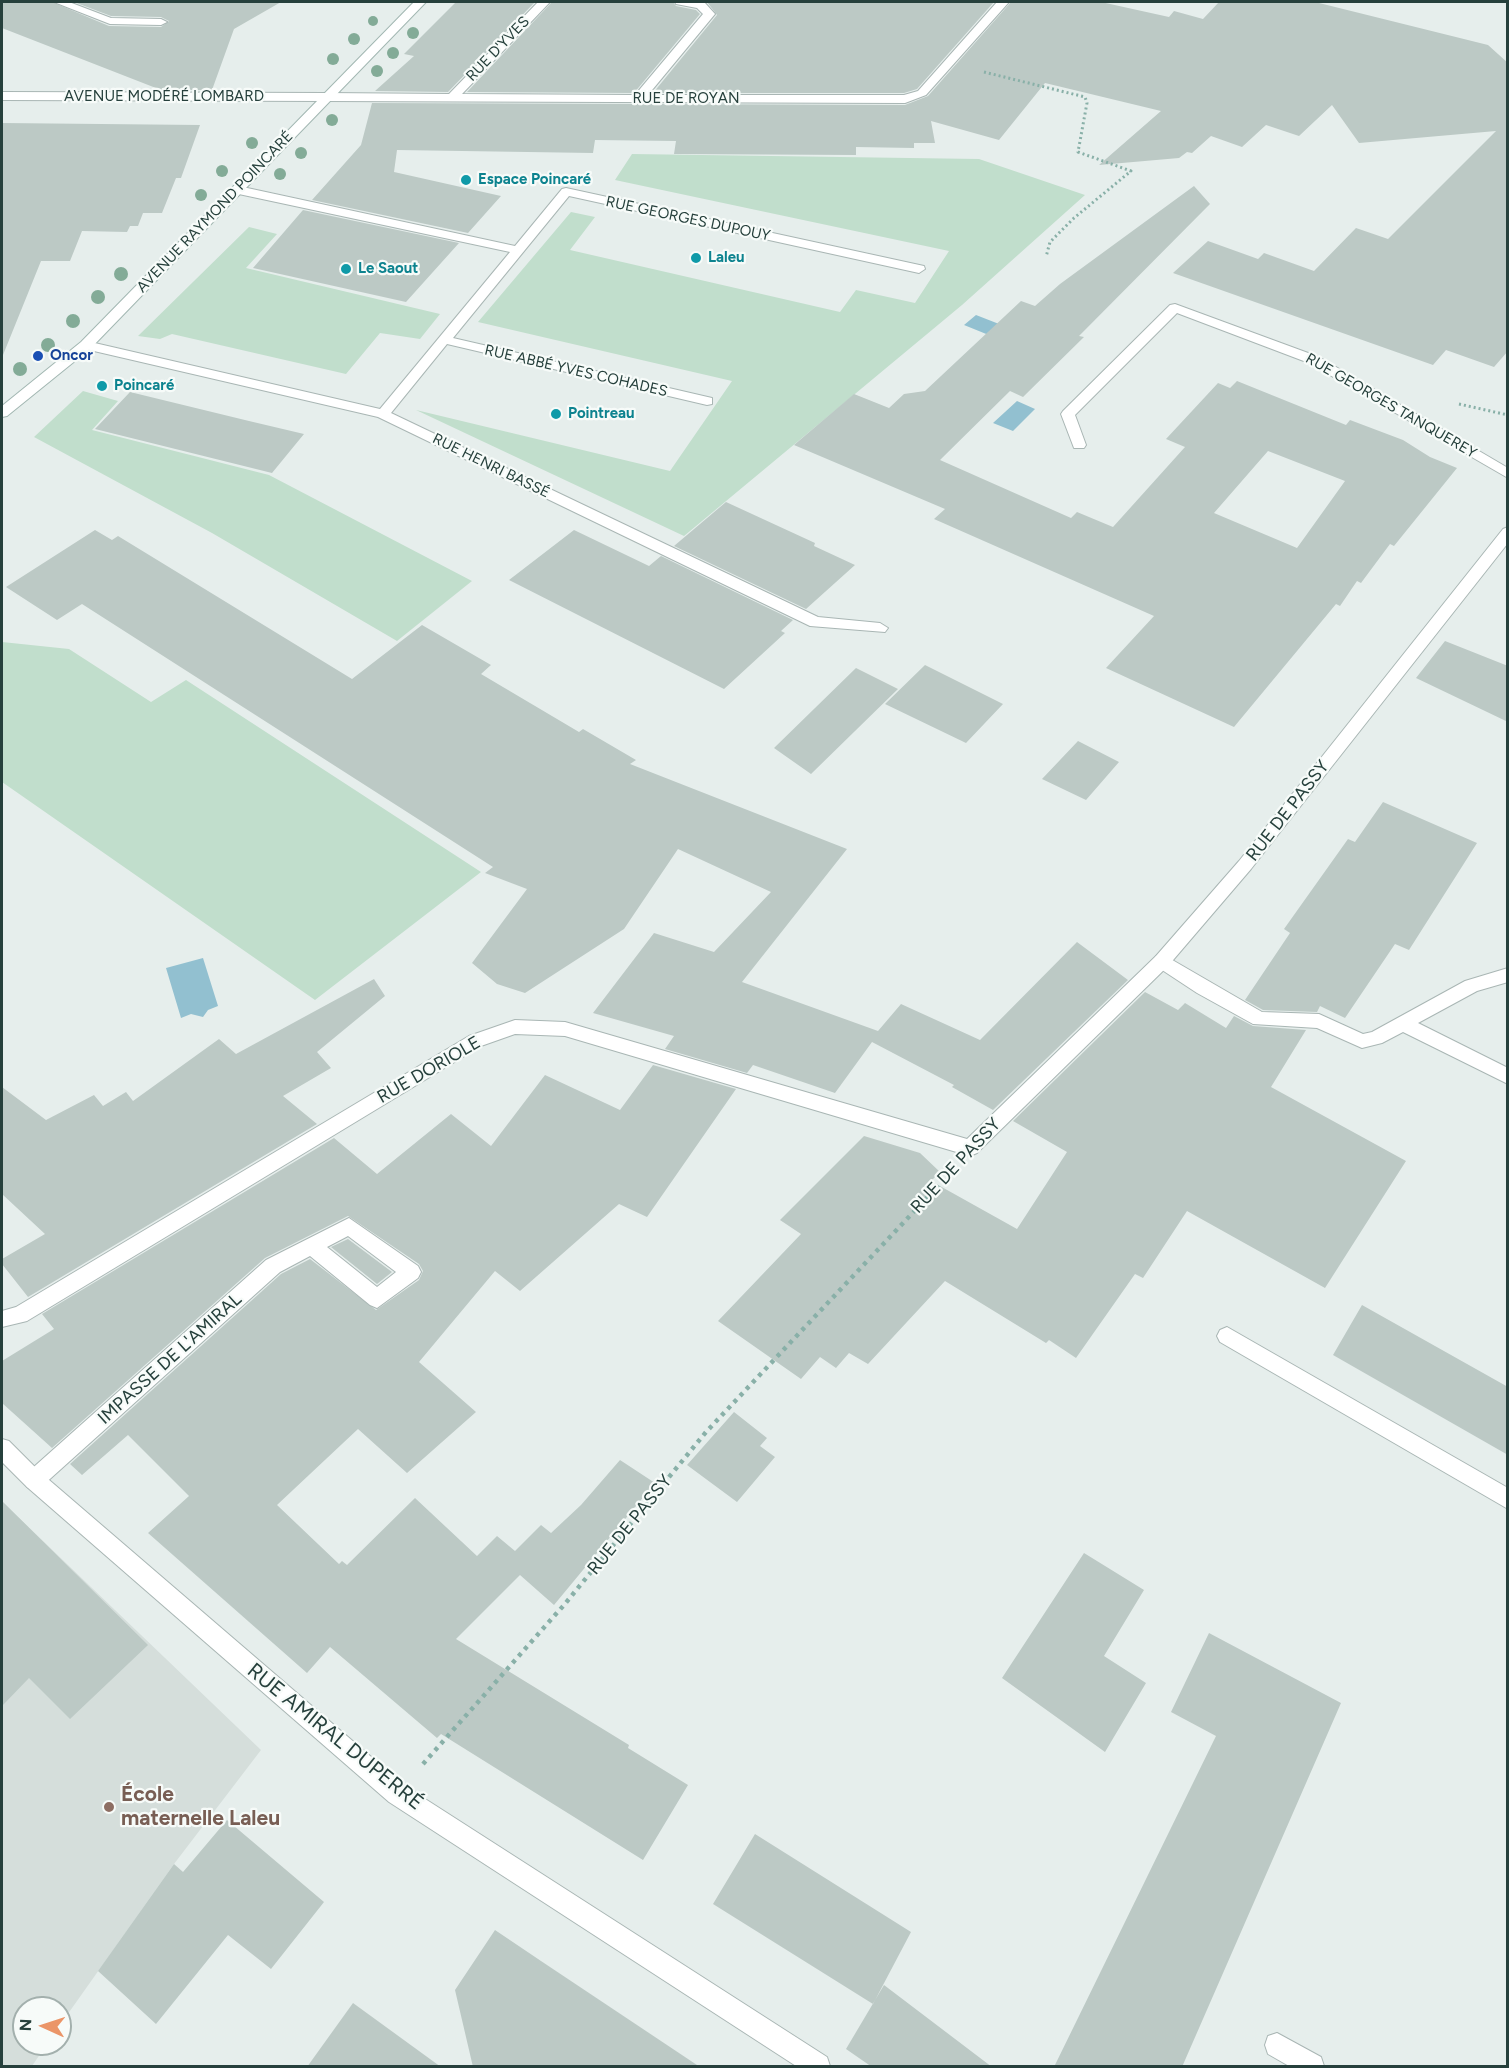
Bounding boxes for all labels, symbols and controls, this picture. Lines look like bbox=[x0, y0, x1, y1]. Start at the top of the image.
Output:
street label: RUE D'YVES bbox=[463, 13, 533, 85]
street label: AVENUE MODÉRÉ LOMBARD bbox=[64, 88, 264, 106]
street label: RUE DE ROYAN bbox=[632, 90, 740, 108]
street label: AVENUE RAYMOND POINCARÉ bbox=[133, 128, 297, 296]
place label: Espace Poincaré bbox=[478, 171, 591, 189]
marker: Espace Poincaré bbox=[459, 173, 473, 187]
street label: RUE GEORGES DUPOUY bbox=[604, 193, 772, 245]
place label: Laleu bbox=[708, 249, 745, 267]
marker: Laleu bbox=[689, 251, 703, 265]
place label: Le Saout bbox=[358, 260, 418, 278]
marker: Le Saout bbox=[339, 262, 353, 276]
street label: RUE ABBÉ YVES COHADES bbox=[483, 341, 669, 401]
place label: Oncor bbox=[50, 347, 93, 365]
marker: Oncor bbox=[31, 349, 45, 363]
street label: RUE GEORGES TANQUEREY bbox=[1302, 350, 1480, 462]
place label: Poincaré bbox=[114, 377, 174, 395]
marker: Poincaré bbox=[95, 379, 109, 393]
place label: Pointreau bbox=[568, 405, 635, 423]
marker: Pointreau bbox=[549, 407, 563, 421]
street label: RUE HENRI BASSÉ bbox=[429, 430, 553, 502]
street label: RUE DE PASSY bbox=[1242, 756, 1334, 866]
street label: RUE DORIOLE bbox=[374, 1032, 484, 1108]
street label: RUE DE PASSY bbox=[906, 1114, 1006, 1218]
street label: IMPASSE DE L'AMIRAL bbox=[94, 1289, 246, 1429]
street label: RUE DE PASSY bbox=[583, 1471, 677, 1579]
street label: RUE AMIRAL DUPERRÉ bbox=[242, 1658, 428, 1816]
place label: École maternelle Laleu bbox=[121, 1782, 280, 1832]
marker: École maternelle Laleu bbox=[102, 1800, 116, 1814]
north arrow bbox=[12, 1996, 72, 2056]
text: N bbox=[16, 2018, 35, 2032]

